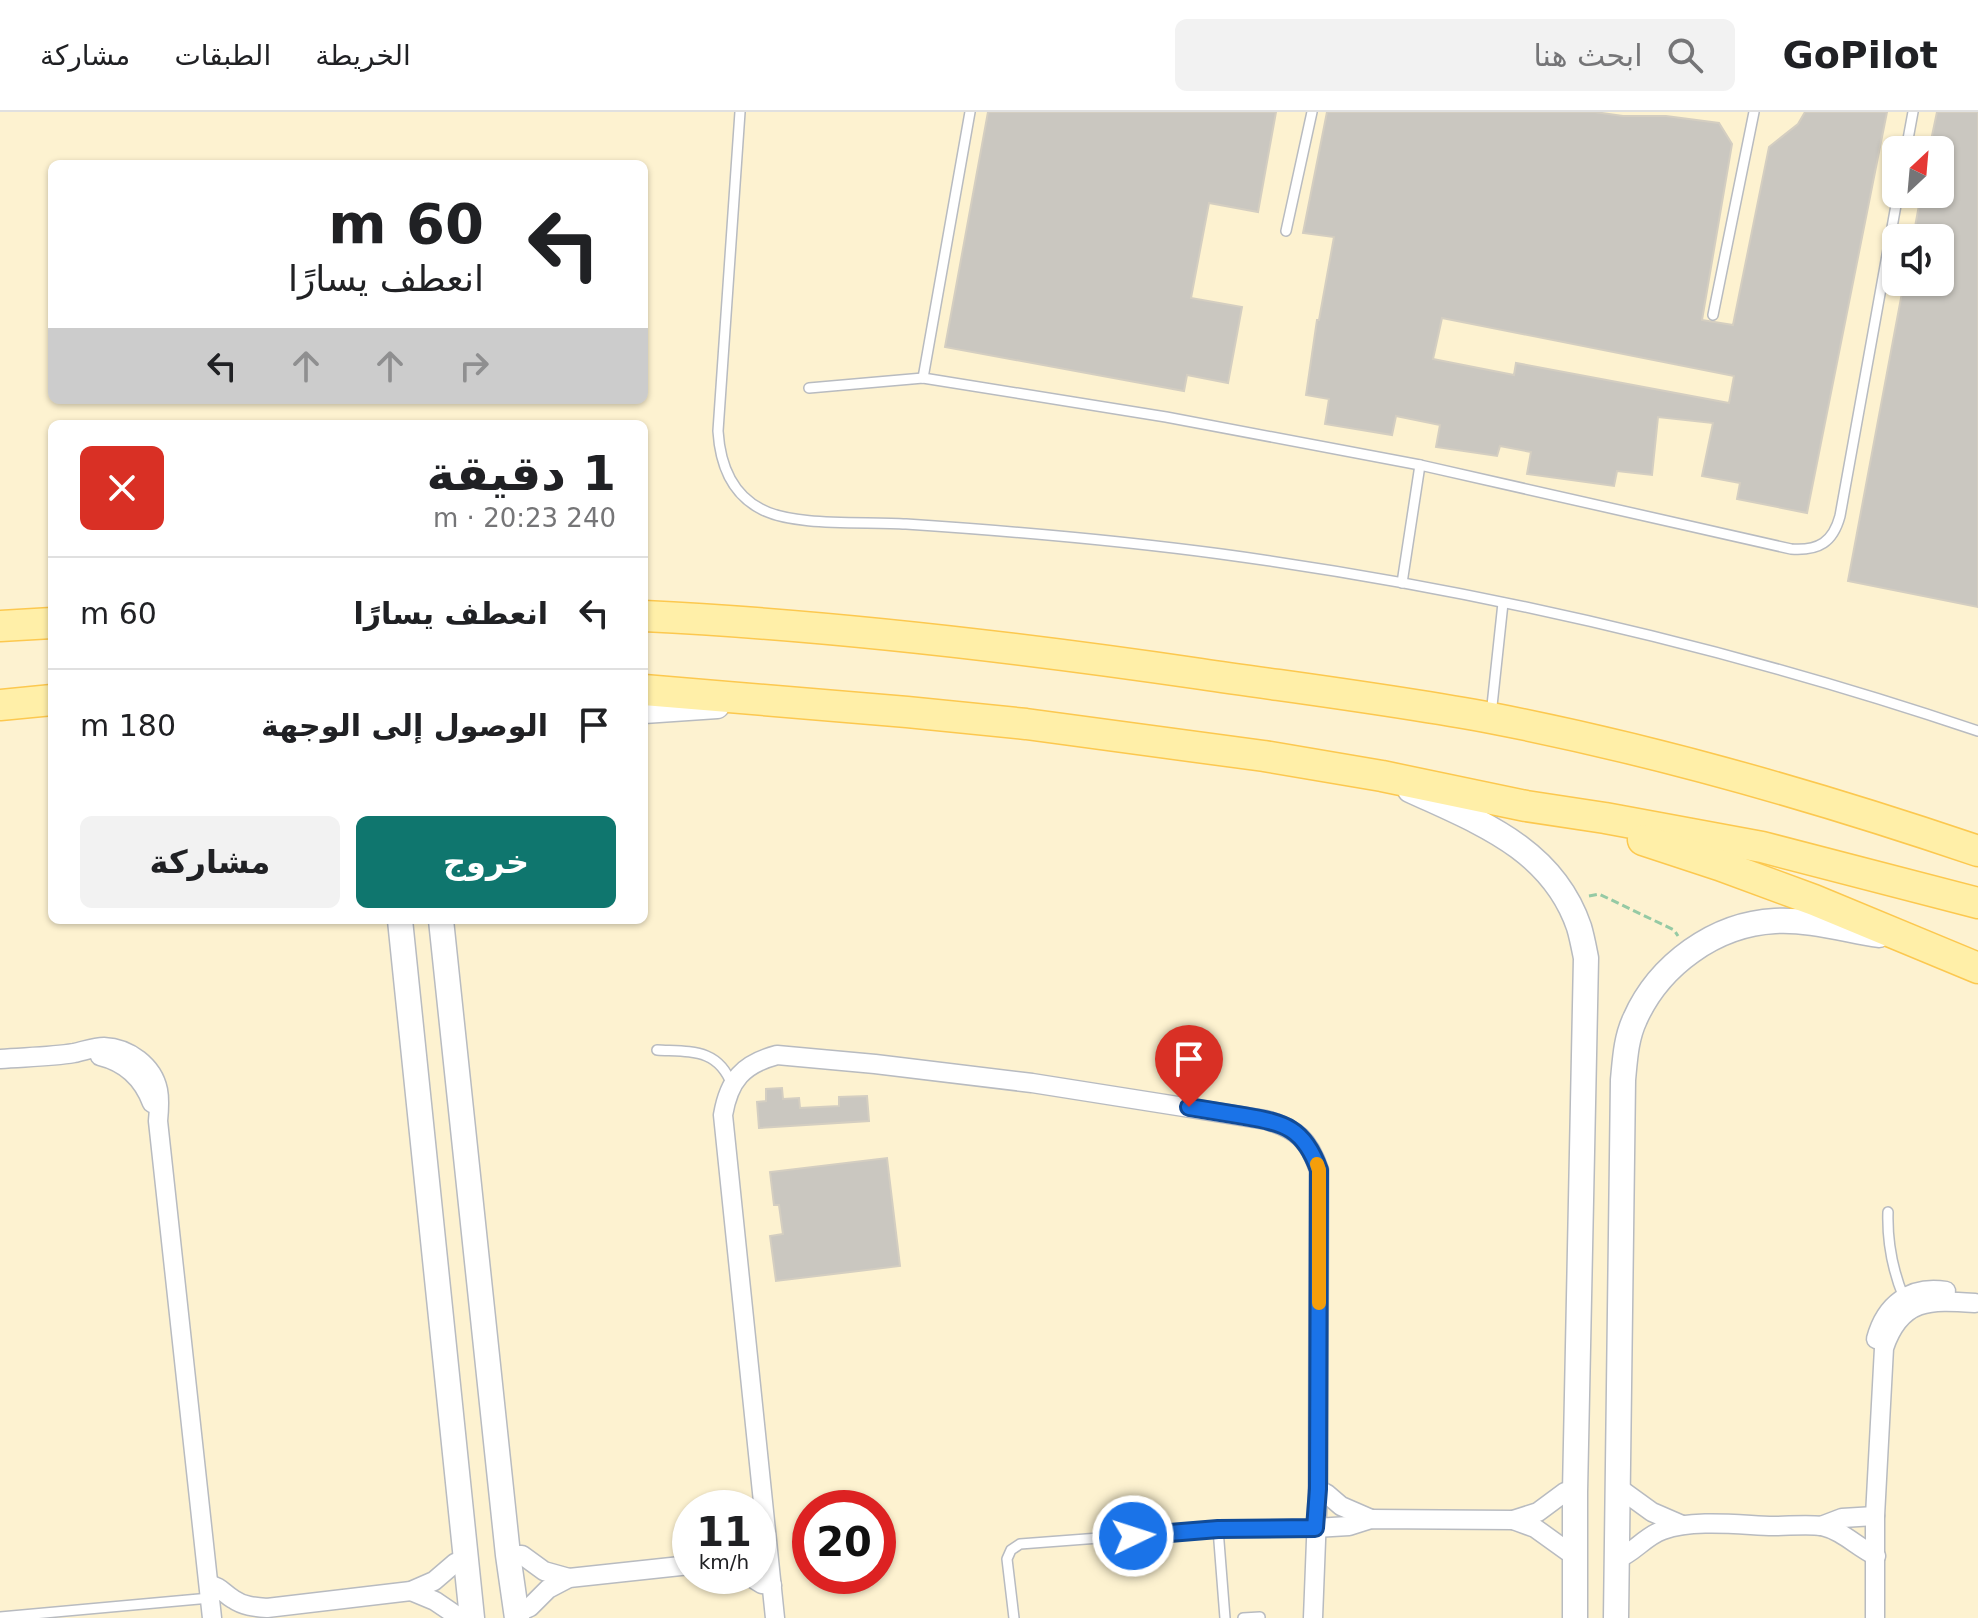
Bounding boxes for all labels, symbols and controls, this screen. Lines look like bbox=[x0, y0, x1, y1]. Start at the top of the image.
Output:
search box bbox=[1175, 19, 1735, 91]
icon: search bbox=[1663, 33, 1707, 77]
text: GoPilot bbox=[1783, 33, 1938, 77]
text: ابحث هنا bbox=[1533, 38, 1643, 73]
text: مشاركة bbox=[40, 39, 130, 72]
text: الطبقات bbox=[174, 39, 271, 72]
text: الخريطة bbox=[315, 39, 411, 72]
north arrow bbox=[1882, 136, 1954, 208]
map controls bbox=[1882, 136, 1954, 296]
text: 60 m bbox=[328, 191, 484, 256]
icon: left bbox=[512, 192, 616, 296]
button: sound bbox=[1882, 224, 1954, 296]
text: انعطف يسارًا bbox=[288, 258, 484, 299]
icon: left bbox=[200, 344, 244, 388]
icon: ahead bbox=[284, 344, 328, 388]
icon: ahead bbox=[368, 344, 412, 388]
icon: right bbox=[452, 344, 496, 388]
text: 1 دقيقة bbox=[427, 445, 616, 501]
button: close bbox=[80, 446, 164, 530]
text: 240 m · 20:23 bbox=[433, 503, 616, 533]
icon: left bbox=[572, 591, 616, 635]
text: 60 m bbox=[80, 596, 157, 631]
text: انعطف يسارًا bbox=[354, 596, 548, 631]
icon: arrive bbox=[572, 703, 616, 747]
text: 180 m bbox=[80, 708, 176, 743]
text: الوصول إلى الوجهة bbox=[261, 708, 548, 743]
button: مشاركة bbox=[80, 816, 340, 908]
button: خروج bbox=[356, 816, 616, 908]
pin bbox=[1155, 1025, 1223, 1107]
icon: arrive bbox=[1167, 1037, 1211, 1081]
speed limit sign: 20 bbox=[792, 1490, 896, 1594]
position arrow bbox=[1091, 1494, 1175, 1578]
text: 11 bbox=[696, 1509, 752, 1555]
text: km/h bbox=[699, 1550, 749, 1574]

